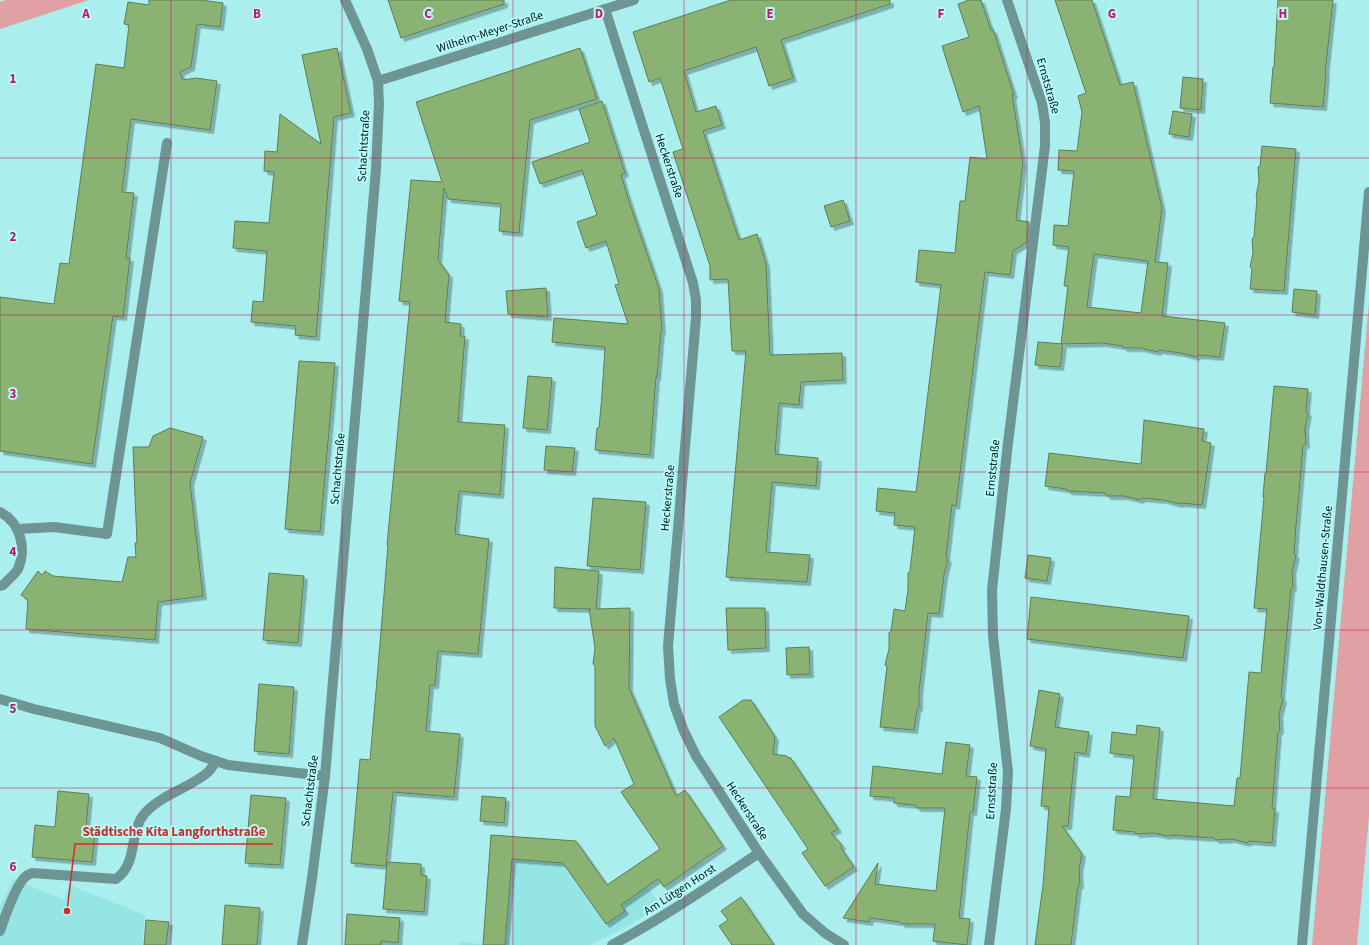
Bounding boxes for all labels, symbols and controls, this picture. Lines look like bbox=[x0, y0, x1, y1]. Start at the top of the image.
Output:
text: A bbox=[81, 5, 90, 23]
text: B bbox=[253, 5, 261, 23]
text: C bbox=[424, 5, 432, 23]
text: D bbox=[595, 5, 603, 23]
text: E bbox=[766, 5, 774, 23]
text: F bbox=[938, 5, 945, 23]
text: G bbox=[1108, 5, 1116, 23]
text: H bbox=[1279, 5, 1287, 23]
street label: Wilhelm-Meyer-Straße bbox=[434, 7, 546, 57]
street label: Ernststraße bbox=[1032, 56, 1064, 116]
text: 1 bbox=[10, 70, 17, 88]
street label: Schachtstraße bbox=[354, 110, 374, 182]
street label: Heckerstraße bbox=[651, 132, 687, 200]
text: 2 bbox=[10, 228, 17, 246]
text: 3 bbox=[10, 385, 17, 403]
street label: Schachtstraße bbox=[326, 432, 350, 506]
street label: Ernststraße bbox=[982, 439, 1004, 497]
street label: Heckerstraße bbox=[657, 464, 679, 532]
street label: Von-Waldthausen-Straße bbox=[1309, 505, 1337, 631]
text: 4 bbox=[10, 543, 17, 561]
text: 5 bbox=[10, 700, 17, 718]
street label: Schachtstraße bbox=[297, 754, 323, 828]
street label: Ernststraße bbox=[982, 762, 1002, 820]
street label: Heckerstraße bbox=[722, 778, 772, 844]
callout: Städtische Kita Langforthstraße bbox=[75, 819, 273, 844]
text: Städtische Kita Langforthstraße bbox=[83, 823, 266, 841]
text: 6 bbox=[10, 858, 17, 876]
street label: Am Lütgen Horst bbox=[641, 860, 719, 920]

